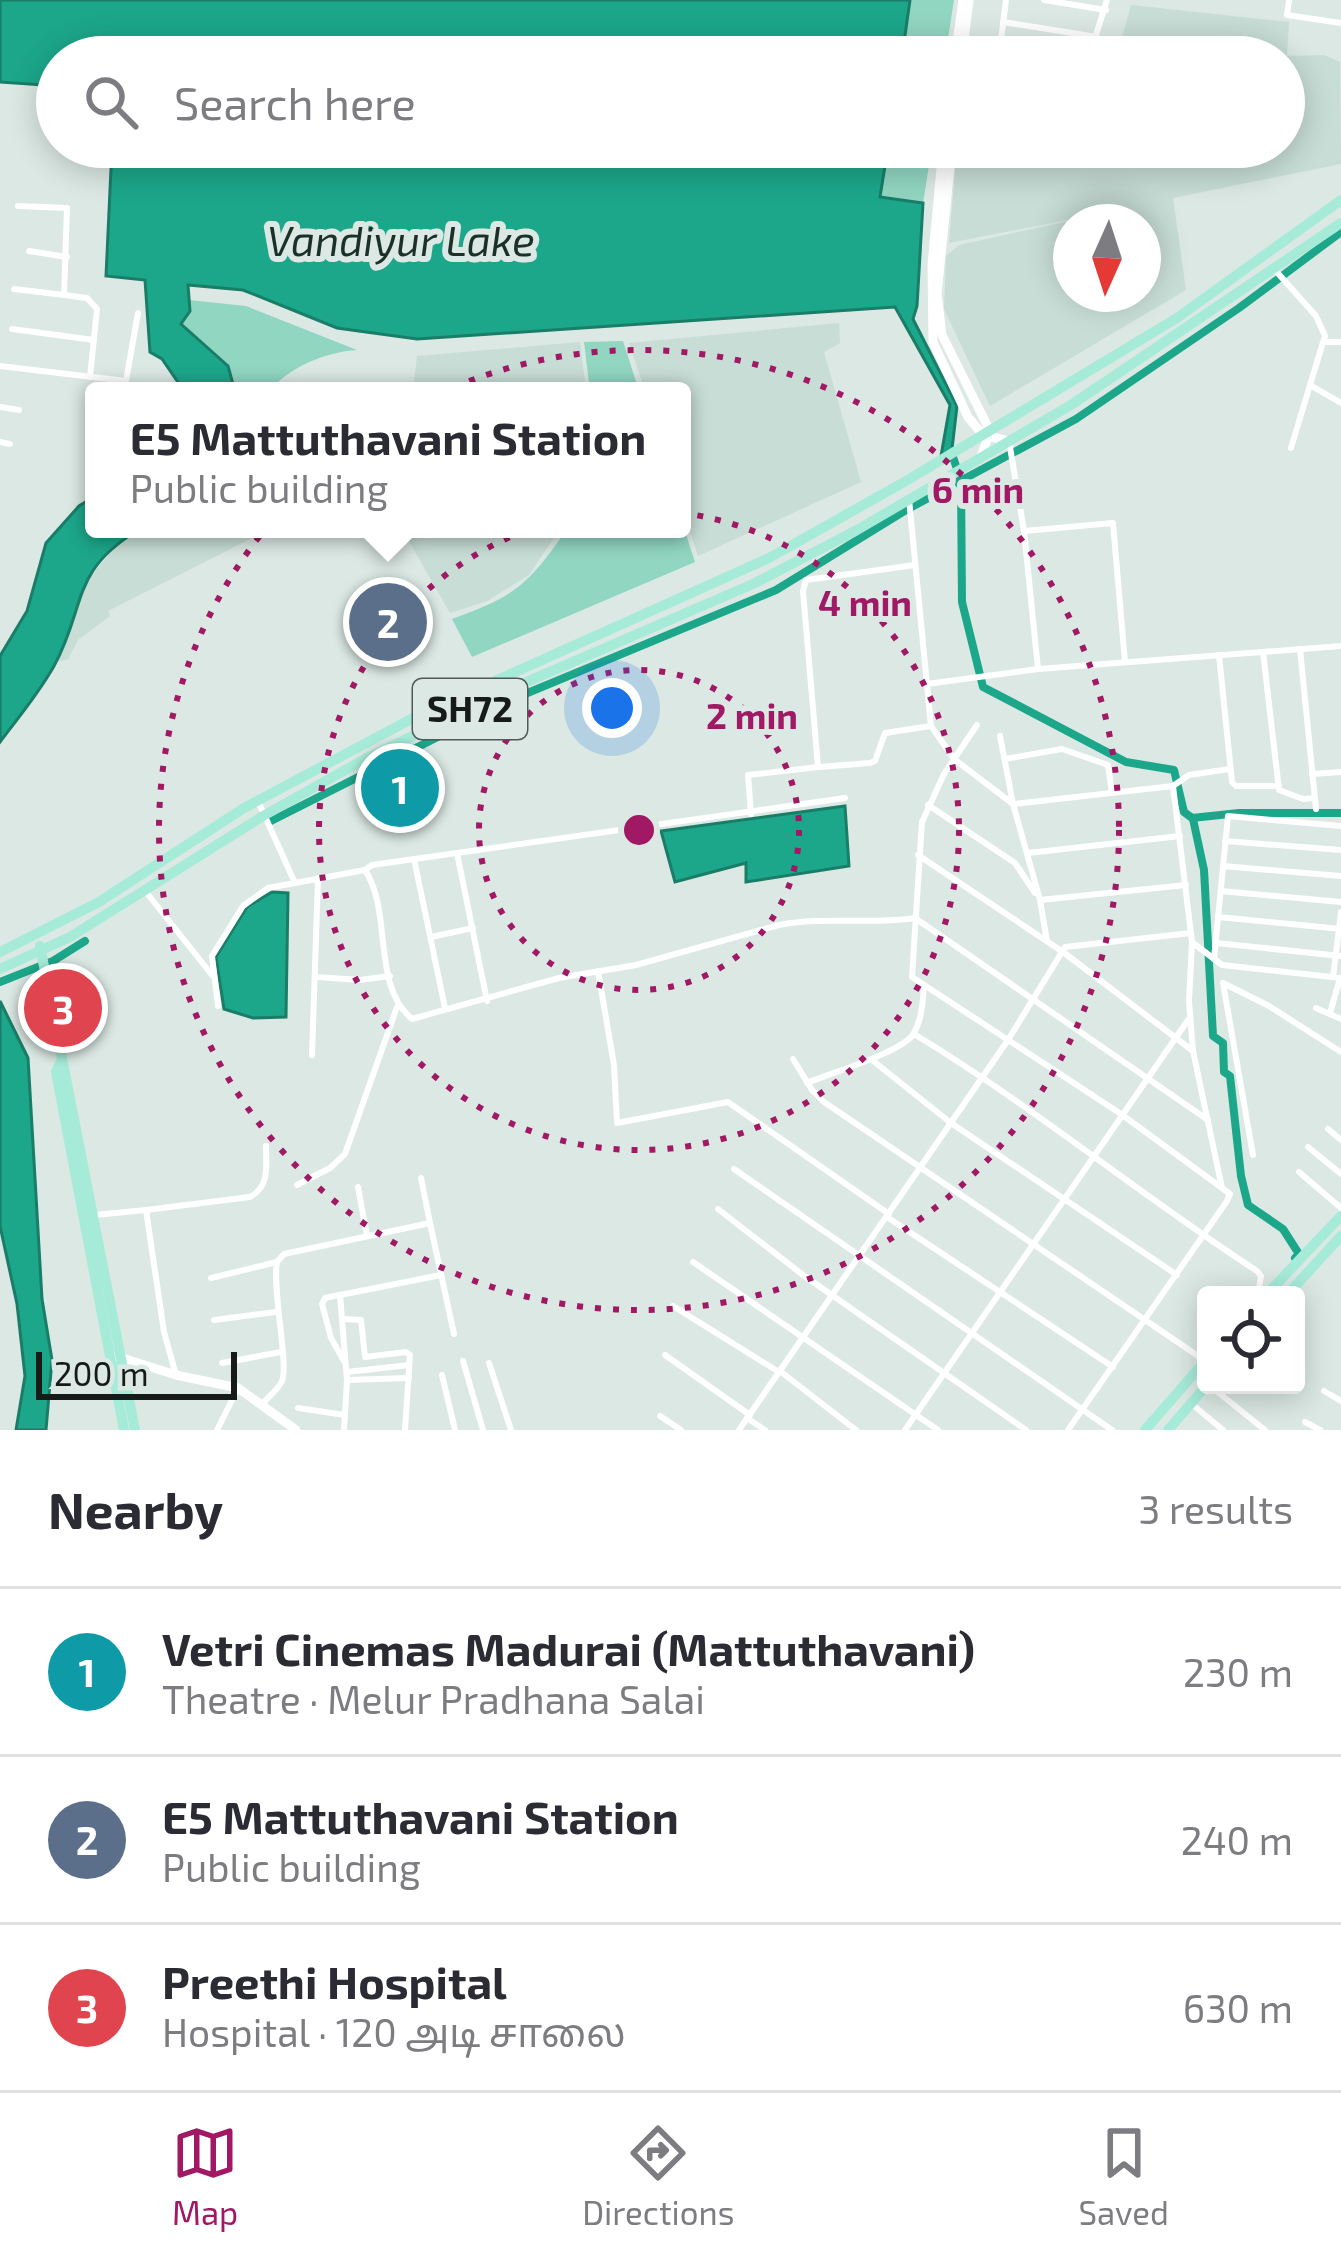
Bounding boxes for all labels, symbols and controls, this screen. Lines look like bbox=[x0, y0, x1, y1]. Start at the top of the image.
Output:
search box bbox=[36, 36, 1305, 168]
icon: search bbox=[78, 69, 144, 135]
text: Search here bbox=[174, 75, 416, 129]
north arrow bbox=[1053, 204, 1161, 312]
water label: Vandiyur Lake bbox=[267, 214, 535, 265]
popup bbox=[85, 382, 691, 538]
text: E5 Mattuthavani Station bbox=[130, 410, 646, 464]
text: Public building bbox=[130, 464, 388, 511]
text: 6 min bbox=[932, 467, 1024, 510]
pin: 2 bbox=[349, 577, 427, 667]
text: 4 min bbox=[818, 580, 912, 623]
your location bbox=[582, 678, 642, 738]
road number: SH72 bbox=[413, 679, 527, 739]
text: 2 min bbox=[706, 693, 798, 736]
pin: 1 bbox=[361, 743, 439, 833]
centre of rings bbox=[618, 809, 660, 851]
pin: 3 bbox=[24, 963, 102, 1053]
map controls bbox=[1197, 1286, 1305, 1394]
button: locate bbox=[1197, 1286, 1305, 1394]
scale bar bbox=[36, 1346, 237, 1399]
text: 200 m bbox=[54, 1353, 149, 1393]
text: Nearby bbox=[48, 1478, 223, 1539]
text: 3 results bbox=[1139, 1485, 1293, 1532]
text: Vetri Cinemas Madurai (Mattuthavani) bbox=[162, 1621, 975, 1675]
text: 1 bbox=[79, 1648, 95, 1695]
text: 230 m bbox=[1183, 1648, 1293, 1695]
text: Theatre · Melur Pradhana Salai bbox=[162, 1675, 705, 1722]
text: E5 Mattuthavani Station bbox=[162, 1789, 679, 1843]
text: 2 bbox=[76, 1816, 98, 1863]
text: 240 m bbox=[1181, 1816, 1293, 1863]
text: Public building bbox=[162, 1843, 421, 1890]
text: Preethi Hospital bbox=[162, 1954, 507, 2008]
text: 3 bbox=[76, 1984, 98, 2031]
text: 630 m bbox=[1183, 1984, 1293, 2031]
text: Hospital · 120 அடி சாலை bbox=[162, 2008, 626, 2055]
tab: Map bbox=[172, 2120, 238, 2232]
tab: Directions bbox=[582, 2120, 734, 2232]
tab: Saved bbox=[1078, 2120, 1169, 2232]

